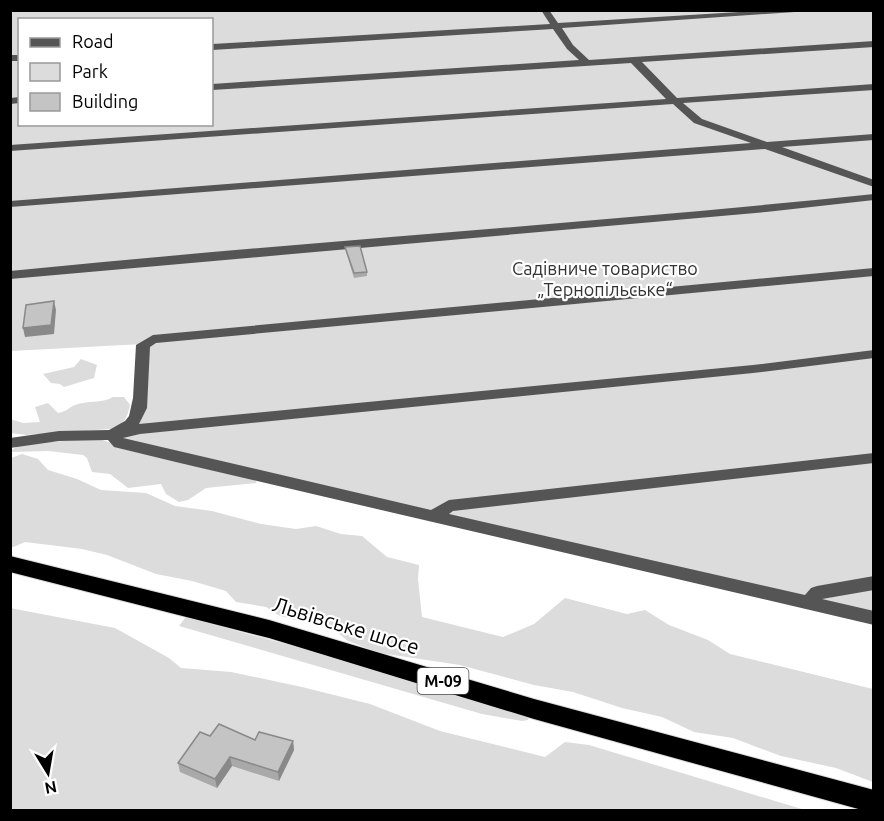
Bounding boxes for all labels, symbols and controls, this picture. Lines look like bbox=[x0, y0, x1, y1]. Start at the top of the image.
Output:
legend bbox=[18, 18, 213, 126]
text: Road bbox=[72, 31, 114, 51]
text: Park bbox=[72, 61, 108, 81]
text: Building bbox=[72, 91, 138, 111]
park label: Садівниче товариство „Тернопільське“ bbox=[512, 258, 698, 299]
street label: Львівське шосе bbox=[270, 591, 422, 659]
road number: М-09 bbox=[418, 668, 468, 694]
north arrow bbox=[18, 743, 78, 803]
text: N bbox=[43, 778, 58, 798]

